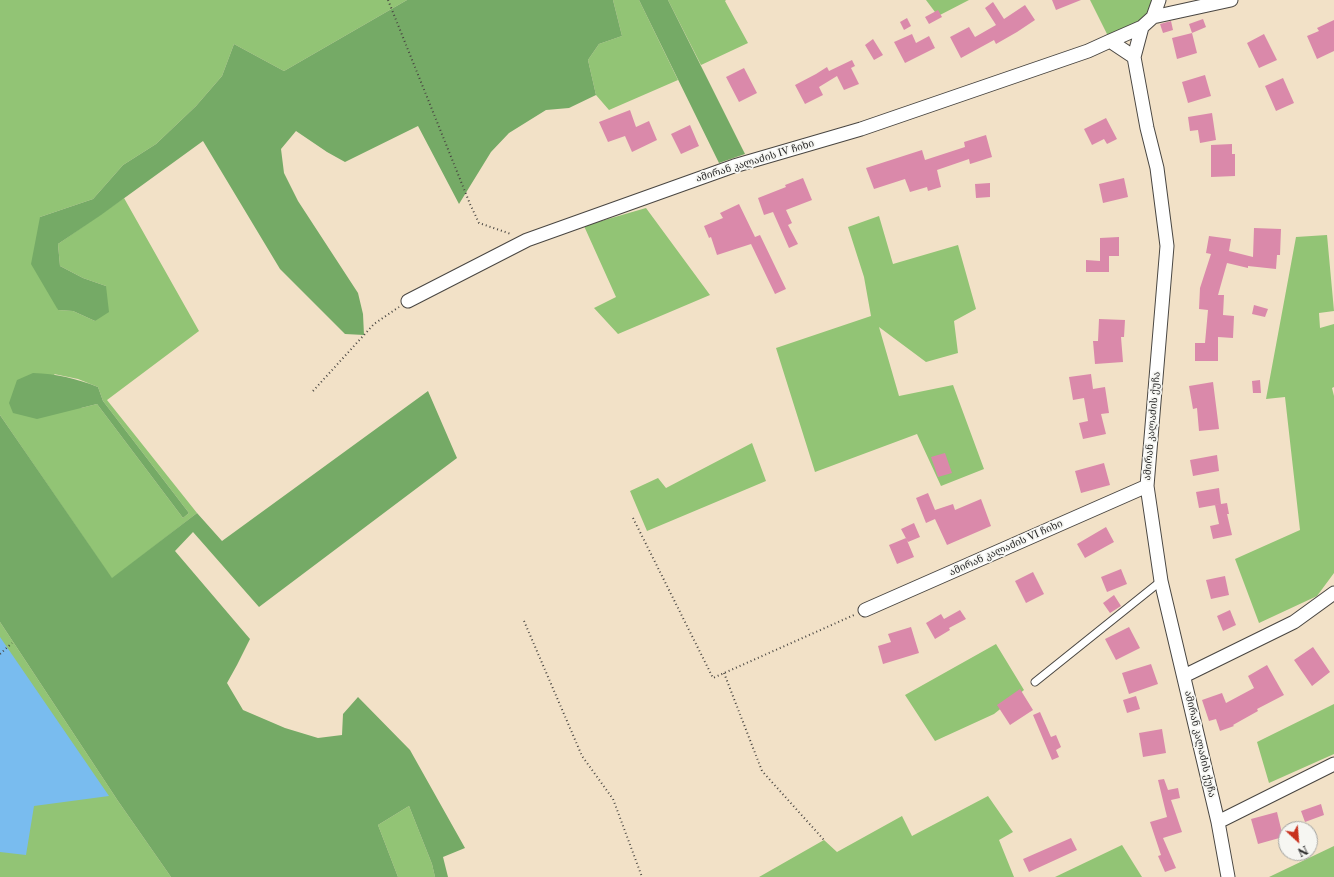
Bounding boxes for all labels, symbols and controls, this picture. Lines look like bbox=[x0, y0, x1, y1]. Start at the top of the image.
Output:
street label: ამირან კალაძის IV ჩიხი bbox=[694, 137, 816, 185]
street label: ამირან კალაძის ქუჩა bbox=[1141, 371, 1163, 481]
street label: ამირან კალაძის VI ჩიხი bbox=[947, 518, 1065, 578]
street label: ამირან კალაძის ქუჩა bbox=[1182, 689, 1218, 799]
north arrow bbox=[1278, 821, 1318, 861]
text: N bbox=[1295, 842, 1310, 859]

